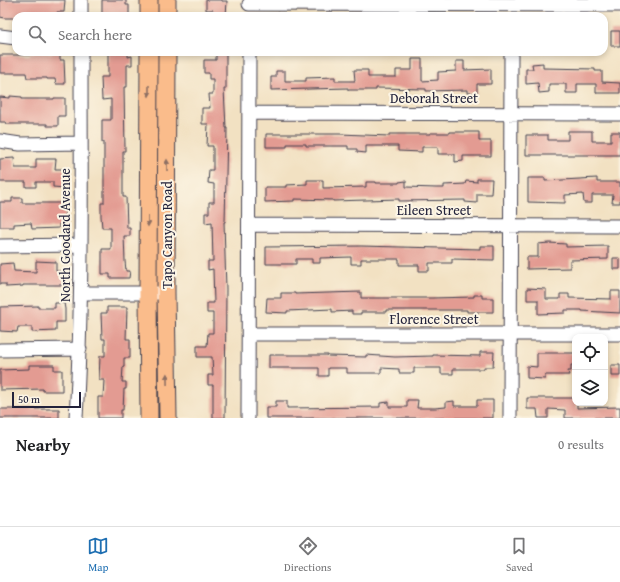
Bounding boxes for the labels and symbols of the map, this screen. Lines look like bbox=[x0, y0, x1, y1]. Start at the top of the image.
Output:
one-way arrow bbox=[146, 85, 152, 98]
street label: Deborah Street bbox=[390, 88, 478, 108]
one-way arrow bbox=[164, 158, 170, 171]
street label: North Goodard Avenue bbox=[55, 168, 75, 302]
street label: Tapo Canyon Road bbox=[157, 181, 177, 289]
street label: Eileen Street bbox=[397, 200, 471, 220]
one-way arrow bbox=[145, 215, 151, 228]
street label: Florence Street bbox=[389, 309, 479, 329]
one-way arrow bbox=[164, 372, 170, 385]
scale bar bbox=[12, 390, 81, 409]

